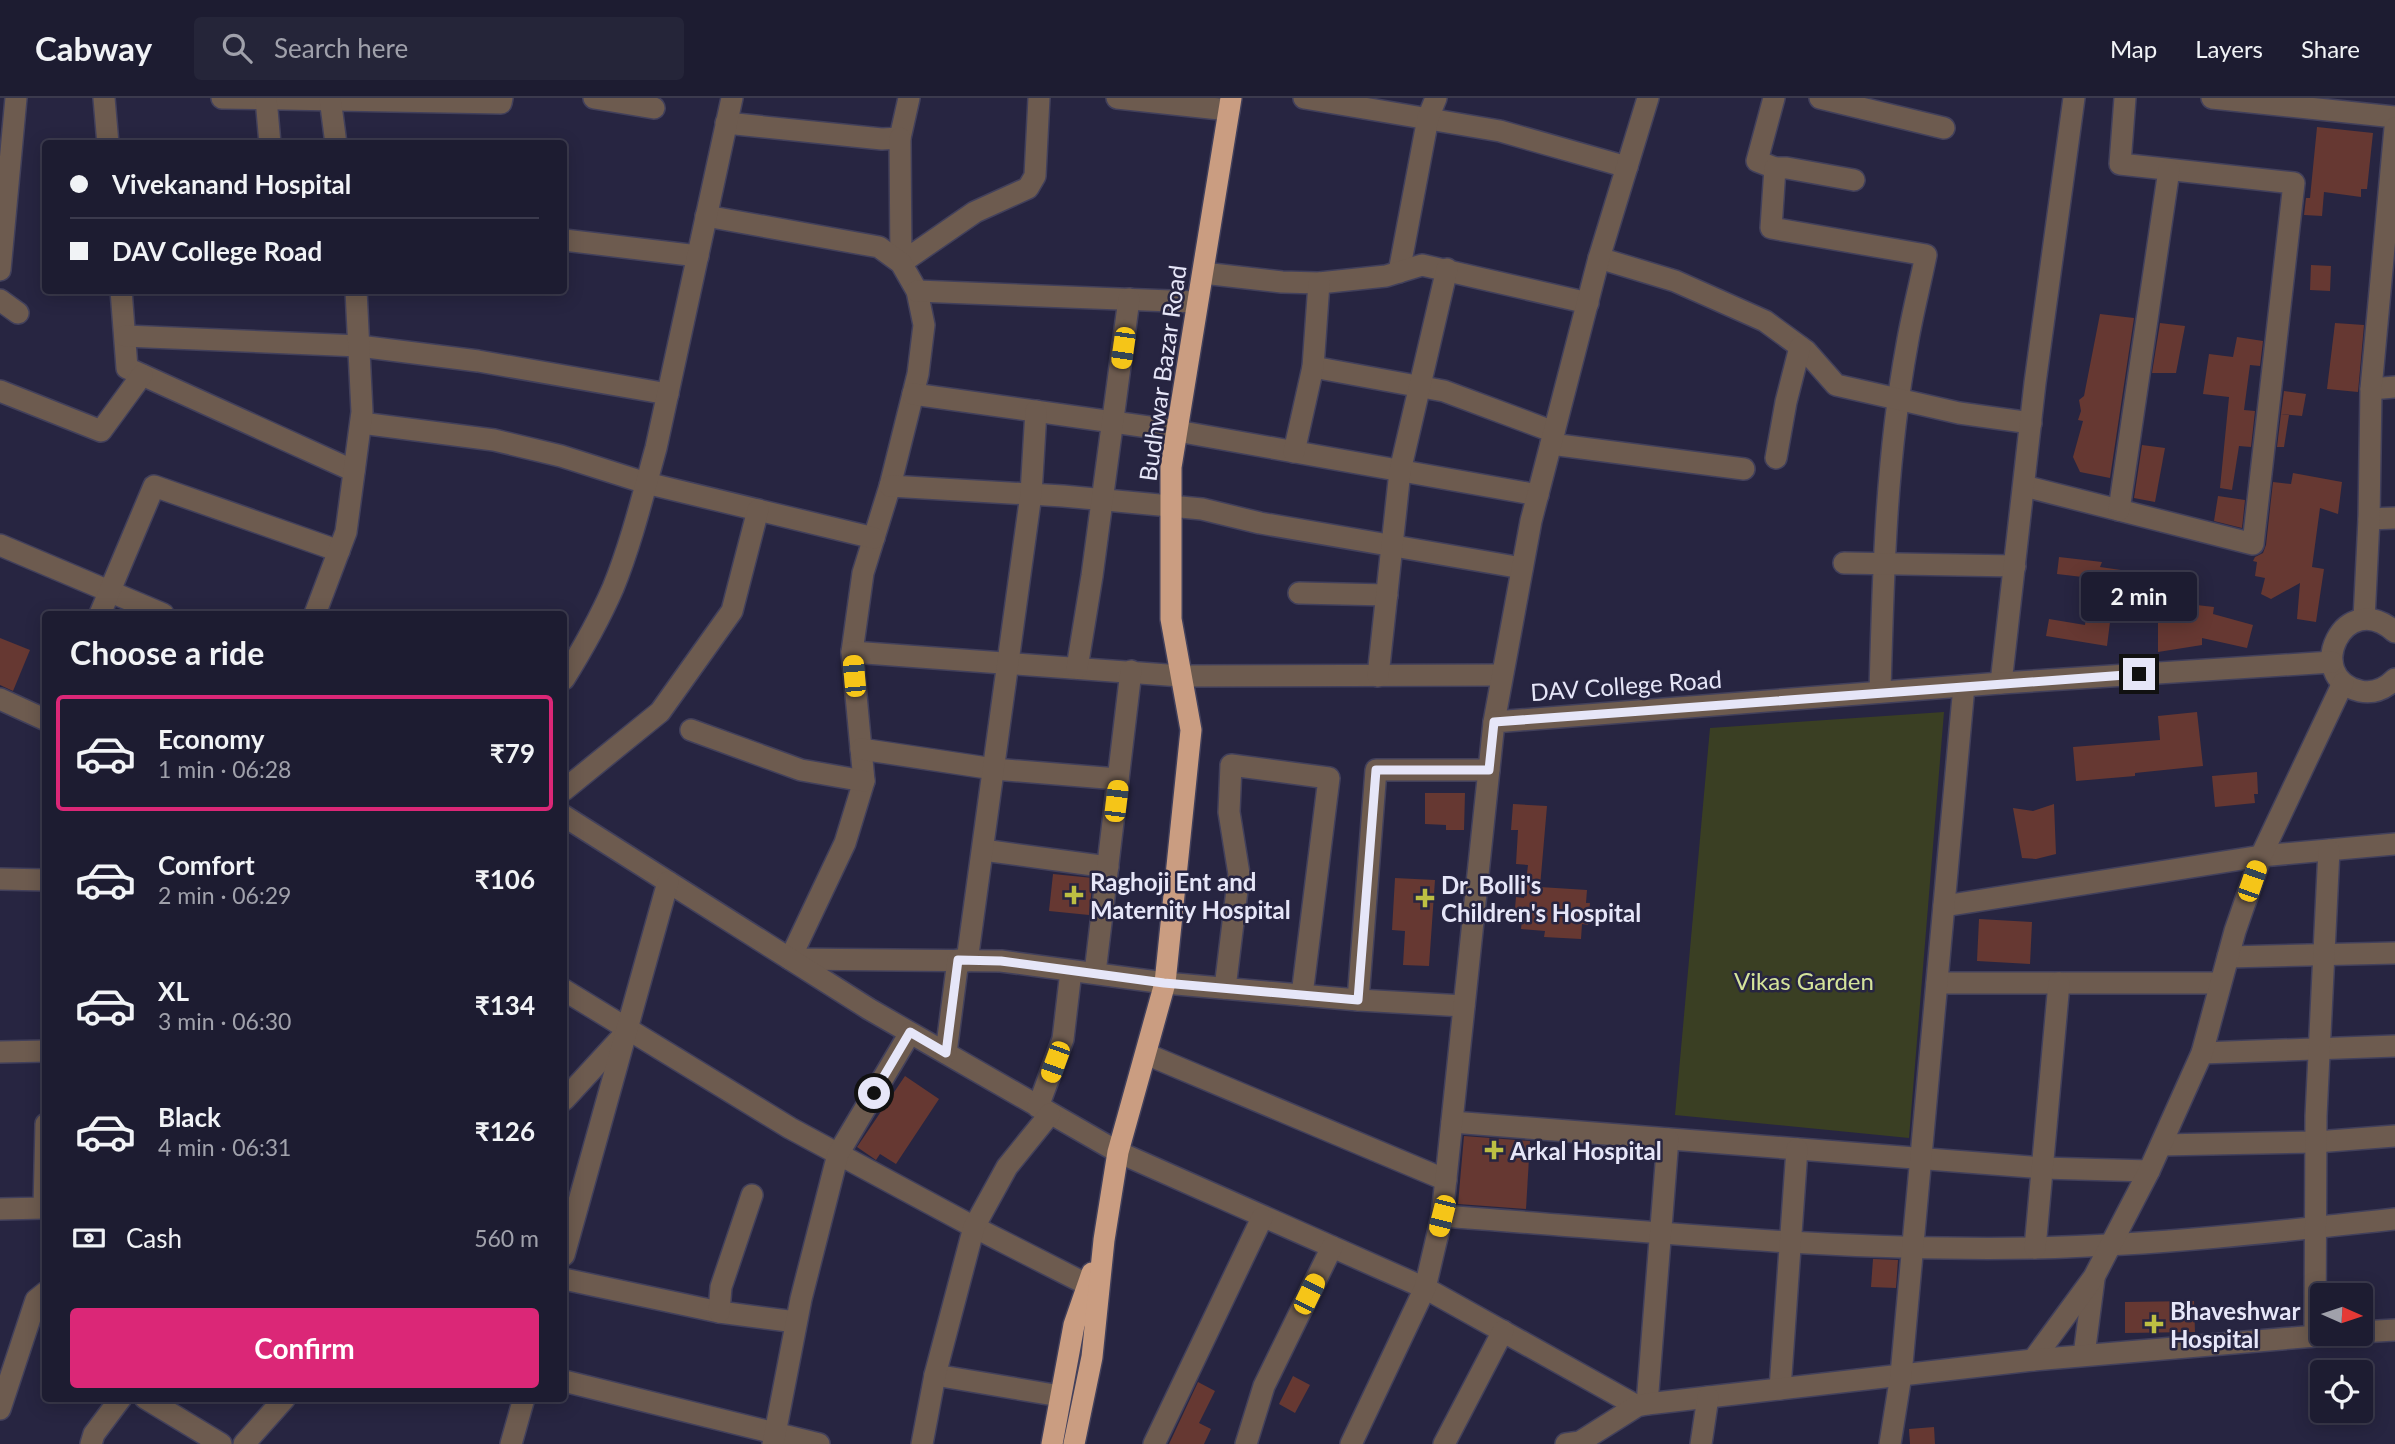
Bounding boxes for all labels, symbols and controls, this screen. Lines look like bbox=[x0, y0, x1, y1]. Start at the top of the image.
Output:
search box bbox=[194, 17, 684, 80]
text: Cabway bbox=[35, 28, 152, 68]
icon: search bbox=[218, 29, 256, 67]
text: Search here bbox=[274, 32, 408, 64]
text: Map bbox=[2110, 34, 2157, 63]
text: Layers bbox=[2195, 34, 2263, 63]
text: Share bbox=[2301, 34, 2360, 63]
text: Vivekanand Hospital bbox=[112, 168, 351, 200]
text: DAV College Road bbox=[112, 235, 322, 267]
street label: Budhwar Bazar Road bbox=[1132, 263, 1192, 483]
car bbox=[1110, 326, 1137, 370]
callout: 2 min bbox=[2081, 573, 2197, 622]
text: 2 min bbox=[2110, 582, 2168, 610]
text: Choose a ride bbox=[70, 633, 264, 672]
car bbox=[842, 654, 867, 698]
route end bbox=[2123, 658, 2155, 690]
street label: DAV College Road bbox=[1529, 664, 1723, 706]
icon: car bbox=[74, 722, 137, 785]
text: Economy bbox=[158, 723, 264, 755]
text: ₹79 bbox=[490, 737, 535, 769]
text: 1 min · 06:28 bbox=[158, 755, 291, 783]
car bbox=[1104, 779, 1129, 823]
icon: car bbox=[74, 848, 137, 911]
text: Comfort bbox=[158, 849, 255, 881]
car bbox=[2236, 858, 2269, 904]
text: ₹106 bbox=[475, 863, 535, 895]
place label: Raghoji Ent and Maternity Hospital bbox=[1090, 867, 1291, 924]
place label: Dr. Bolli's Children's Hospital bbox=[1441, 870, 1641, 927]
text: 2 min · 06:29 bbox=[158, 881, 291, 909]
marker: Raghoji Ent and Maternity Hospital bbox=[1064, 885, 1084, 905]
marker: Dr. Bolli's Children's Hospital bbox=[1415, 888, 1435, 908]
park label: Vikas Garden bbox=[1734, 966, 1874, 995]
icon: car bbox=[74, 974, 137, 1037]
text: XL bbox=[158, 975, 189, 1007]
text: ₹134 bbox=[475, 989, 535, 1021]
text: 3 min · 06:30 bbox=[158, 1007, 291, 1035]
car bbox=[1038, 1039, 1073, 1085]
route start bbox=[858, 1077, 890, 1109]
icon: car bbox=[74, 1100, 137, 1163]
text: Black bbox=[158, 1101, 221, 1133]
text: ₹126 bbox=[475, 1115, 535, 1147]
text: 4 min · 06:31 bbox=[158, 1133, 291, 1161]
place label: Arkal Hospital bbox=[1509, 1136, 1662, 1165]
marker: Arkal Hospital bbox=[1484, 1140, 1504, 1160]
car bbox=[1427, 1193, 1458, 1239]
icon: cash bbox=[70, 1219, 108, 1257]
text: Cash bbox=[126, 1222, 182, 1254]
text: 560 m bbox=[474, 1224, 539, 1252]
car bbox=[1291, 1271, 1328, 1317]
north arrow bbox=[2310, 1283, 2373, 1346]
map controls bbox=[2310, 1283, 2373, 1423]
place label: Bhaveshwar Hospital bbox=[2170, 1296, 2300, 1353]
button: Confirm bbox=[70, 1308, 539, 1388]
marker: Bhaveshwar Hospital bbox=[2144, 1314, 2164, 1334]
button: locate bbox=[2310, 1360, 2373, 1423]

